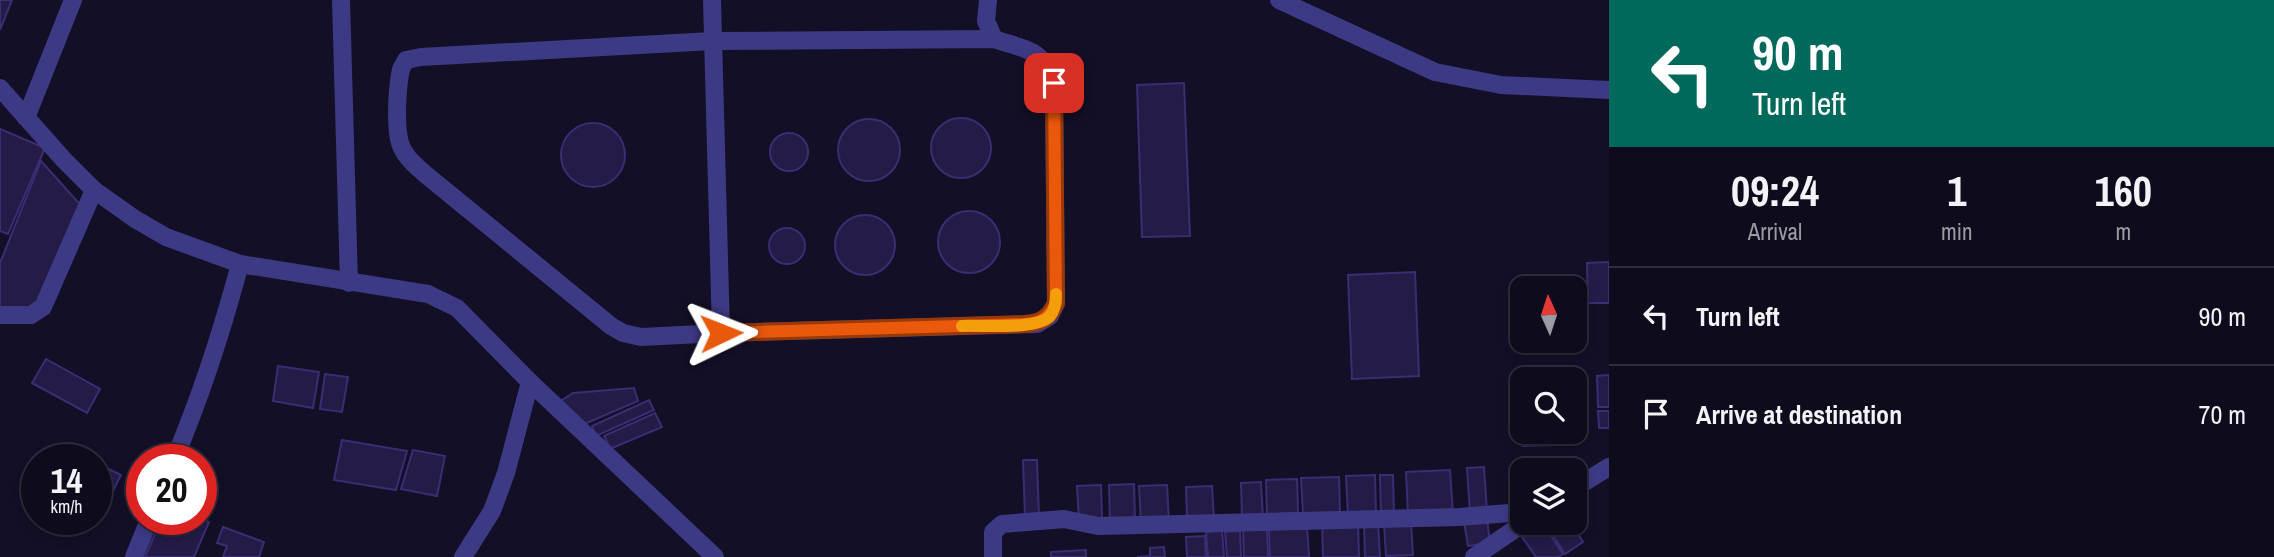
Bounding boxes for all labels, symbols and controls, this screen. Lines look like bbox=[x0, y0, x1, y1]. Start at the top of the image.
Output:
text: 90 m bbox=[1752, 19, 1844, 85]
icon: left bbox=[1637, 28, 1728, 119]
pin bbox=[1024, 53, 1084, 113]
icon: arrive bbox=[1035, 64, 1073, 102]
text: Turn left bbox=[1752, 82, 1846, 125]
text: 09:24 bbox=[1731, 163, 1819, 219]
text: 1 bbox=[1947, 163, 1966, 219]
text: 160 bbox=[2095, 163, 2152, 219]
text: Arrival bbox=[1748, 216, 1802, 247]
text: min bbox=[1941, 216, 1973, 247]
text: m bbox=[2115, 216, 2131, 247]
north arrow bbox=[1510, 276, 1587, 354]
map controls bbox=[1510, 276, 1587, 535]
position arrow bbox=[684, 296, 758, 370]
icon: left bbox=[1637, 297, 1675, 335]
text: Turn left bbox=[1696, 299, 1780, 334]
text: 90 m bbox=[2199, 299, 2246, 334]
button: search bbox=[1510, 367, 1587, 444]
icon: arrive bbox=[1637, 395, 1675, 433]
text: Arrive at destination bbox=[1696, 397, 1902, 432]
text: 70 m bbox=[2199, 397, 2246, 432]
speed limit sign: 20 bbox=[126, 444, 217, 535]
text: 14 bbox=[51, 457, 82, 504]
button: layers bbox=[1510, 458, 1587, 535]
text: km/h bbox=[51, 494, 83, 519]

